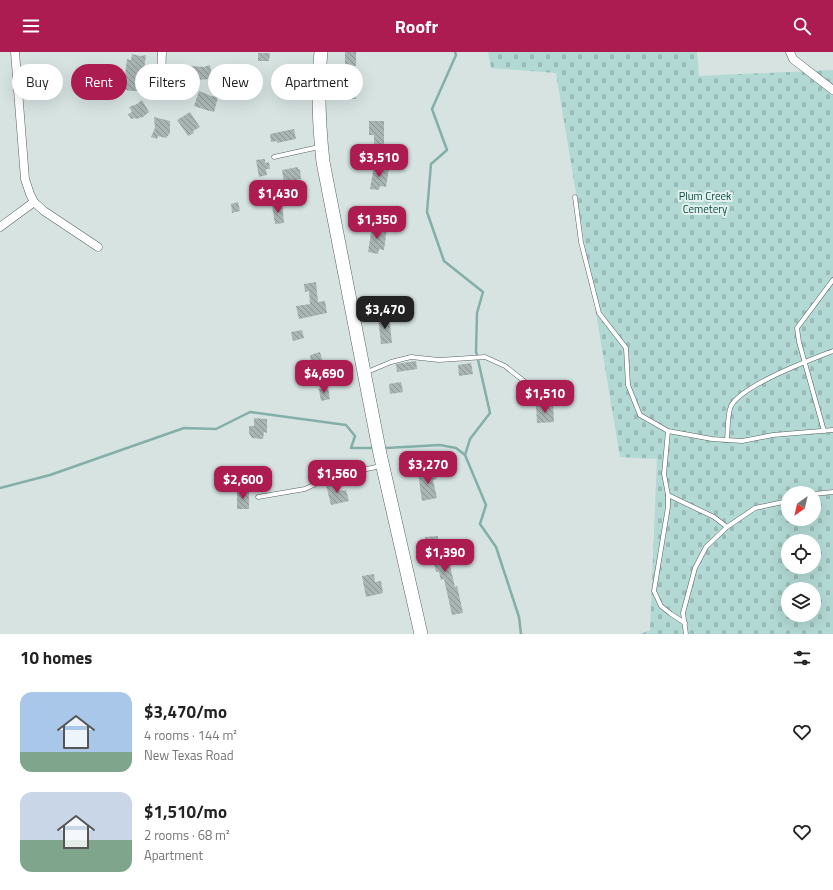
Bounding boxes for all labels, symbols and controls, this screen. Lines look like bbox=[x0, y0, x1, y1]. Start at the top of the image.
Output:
text: Roofr bbox=[395, 13, 438, 40]
icon: menu bbox=[20, 15, 42, 37]
icon: search bbox=[791, 15, 813, 37]
chip: Buy bbox=[12, 64, 63, 100]
chip: Rent bbox=[71, 64, 127, 100]
chip: Filters bbox=[135, 64, 200, 100]
chip: New bbox=[208, 64, 263, 100]
chip: Apartment bbox=[271, 64, 363, 100]
pin: $3,510 bbox=[346, 144, 412, 178]
text: $3,510 bbox=[359, 147, 399, 167]
pin: $1,430 bbox=[245, 180, 311, 214]
text: $1,430 bbox=[258, 183, 298, 203]
park label: Plum Creek Cemetery bbox=[679, 188, 732, 217]
pin: $1,350 bbox=[344, 206, 410, 240]
text: $1,350 bbox=[357, 209, 397, 229]
pin: $3,470 bbox=[352, 296, 418, 330]
text: $3,470 bbox=[365, 299, 405, 319]
pin: $4,690 bbox=[291, 360, 357, 394]
text: $4,690 bbox=[304, 363, 344, 383]
pin: $1,510 bbox=[512, 380, 578, 414]
text: $1,510 bbox=[525, 383, 565, 403]
pin: $3,270 bbox=[395, 451, 461, 485]
text: $3,270 bbox=[408, 454, 448, 474]
pin: $1,560 bbox=[304, 460, 370, 494]
text: $1,560 bbox=[317, 463, 357, 483]
pin: $2,600 bbox=[210, 466, 276, 500]
text: $2,600 bbox=[223, 469, 263, 489]
north arrow bbox=[781, 486, 821, 526]
map controls bbox=[781, 486, 821, 622]
button: locate bbox=[781, 534, 821, 574]
pin: $1,390 bbox=[412, 539, 478, 573]
text: $1,390 bbox=[425, 542, 465, 562]
button: layers bbox=[781, 582, 821, 622]
text: 10 homes bbox=[20, 645, 92, 671]
icon: filters bbox=[791, 647, 813, 669]
text: $3,470/mo bbox=[144, 699, 227, 725]
icon: home bbox=[52, 708, 100, 756]
icon: heart bbox=[791, 721, 813, 743]
text: 4 rooms · 144 m² bbox=[144, 725, 237, 745]
text: New Texas Road bbox=[144, 745, 234, 765]
text: $1,510/mo bbox=[144, 799, 227, 825]
icon: home bbox=[52, 808, 100, 856]
icon: heart bbox=[791, 821, 813, 843]
text: 2 rooms · 68 m² bbox=[144, 825, 230, 845]
text: Apartment bbox=[144, 845, 203, 865]

